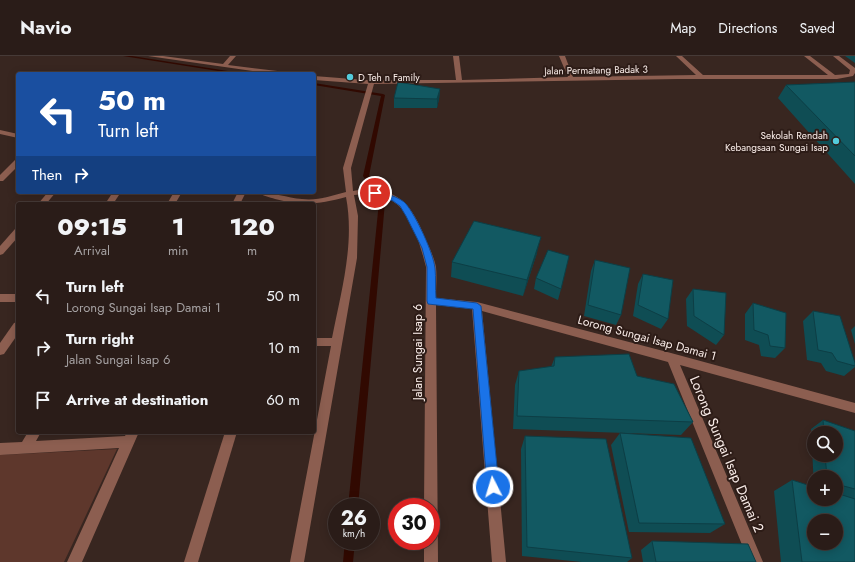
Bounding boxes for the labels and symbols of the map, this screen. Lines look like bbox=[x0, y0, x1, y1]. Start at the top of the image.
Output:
street label: Jalan Permatang Badak 3 bbox=[542, 62, 649, 78]
place label: D Teh n Family bbox=[358, 70, 420, 85]
marker: D Teh n Family bbox=[345, 72, 355, 82]
place label: Sekolah Rendah Kebangsaan Sungai Isap bbox=[725, 128, 828, 155]
marker: Sekolah Rendah Kebangsaan Sungai Isap bbox=[831, 136, 841, 146]
pin bbox=[358, 176, 392, 210]
street label: Jalan Sungai Isap 6 bbox=[409, 304, 427, 402]
street label: Lorong Sungai Isap Damai 1 bbox=[576, 311, 718, 365]
street label: Lorong Sungai Isap Damai 2 bbox=[685, 373, 769, 535]
position arrow bbox=[472, 466, 514, 508]
speed limit sign: 30 bbox=[388, 498, 440, 550]

